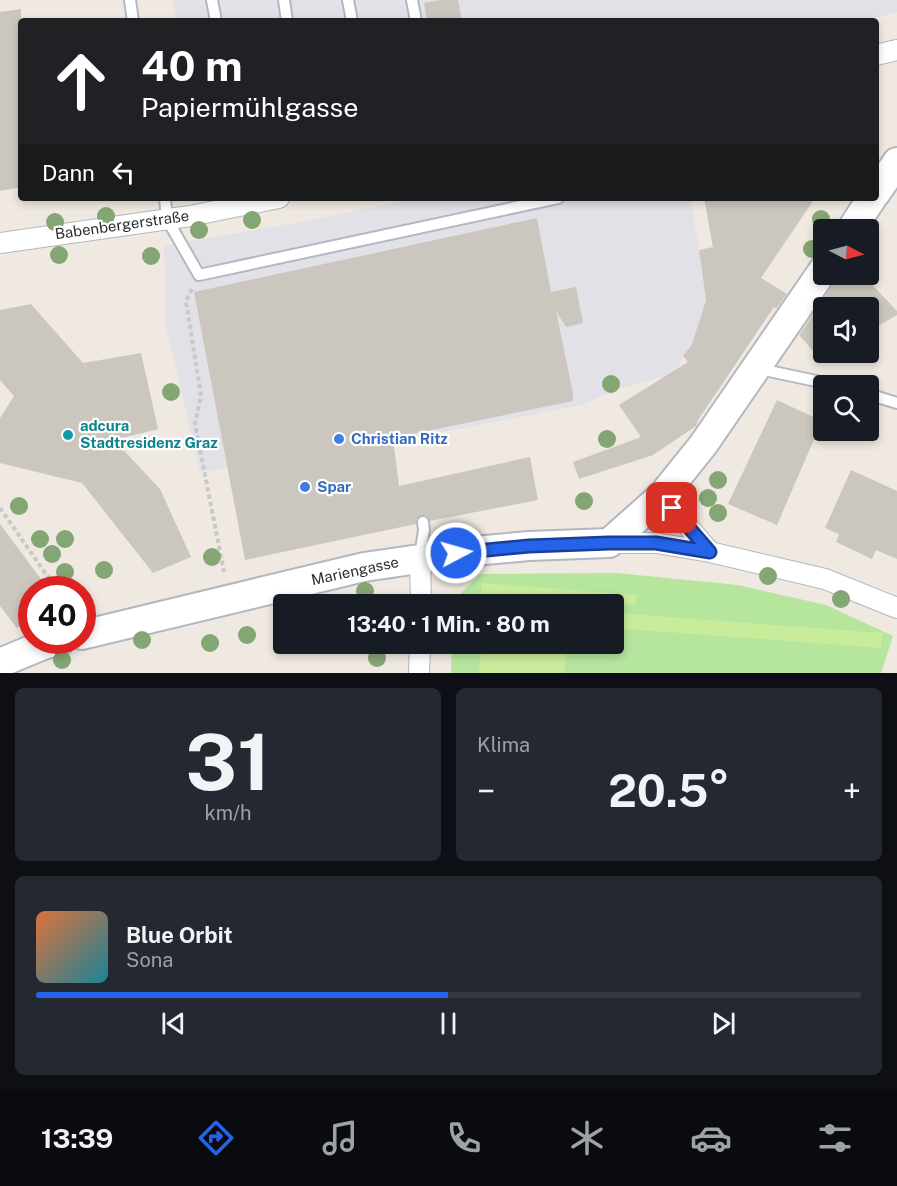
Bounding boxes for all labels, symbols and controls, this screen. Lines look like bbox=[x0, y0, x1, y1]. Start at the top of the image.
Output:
text: 40 m bbox=[141, 41, 243, 90]
icon: ahead bbox=[42, 42, 120, 120]
text: Papiermühlgasse bbox=[141, 91, 359, 123]
icon: left bbox=[107, 156, 140, 189]
text: Dann bbox=[42, 160, 95, 186]
street label: Babenbergerstraße bbox=[54, 207, 190, 242]
north arrow bbox=[813, 219, 879, 285]
map controls bbox=[813, 219, 879, 441]
button: sound bbox=[813, 297, 879, 363]
button: search bbox=[813, 375, 879, 441]
place label: adcura Stadtresidenz Graz bbox=[80, 417, 218, 451]
marker: adcura Stadtresidenz Graz bbox=[61, 428, 75, 442]
place label: Christian Ritz bbox=[351, 430, 448, 447]
marker: Christian Ritz bbox=[332, 432, 346, 446]
place label: Spar bbox=[317, 478, 351, 495]
marker: Spar bbox=[298, 480, 312, 494]
pin bbox=[646, 482, 697, 533]
icon: arrive bbox=[655, 491, 688, 524]
position arrow bbox=[424, 521, 488, 585]
street label: Mariengasse bbox=[309, 553, 400, 588]
speed limit sign: 40 bbox=[18, 576, 96, 654]
text: 13:40 · 1 Min. · 80 m bbox=[347, 611, 550, 637]
text: 31 bbox=[185, 716, 271, 808]
text: Klima bbox=[477, 733, 530, 757]
text: 20.5° bbox=[608, 764, 730, 817]
text: − bbox=[477, 772, 495, 810]
text: + bbox=[843, 772, 861, 810]
text: km/h bbox=[204, 801, 252, 825]
text: Blue Orbit bbox=[126, 922, 233, 948]
text: Sona bbox=[126, 948, 173, 972]
icon: previous bbox=[157, 1007, 190, 1040]
icon: pause bbox=[432, 1007, 465, 1040]
icon: next bbox=[707, 1007, 740, 1040]
icon: directions bbox=[195, 1117, 237, 1159]
icon: music bbox=[319, 1117, 361, 1159]
icon: phone bbox=[443, 1117, 485, 1159]
icon: climate bbox=[566, 1117, 608, 1159]
icon: car bbox=[690, 1117, 732, 1159]
icon: filters bbox=[814, 1117, 856, 1159]
text: 13:39 bbox=[41, 1122, 113, 1154]

